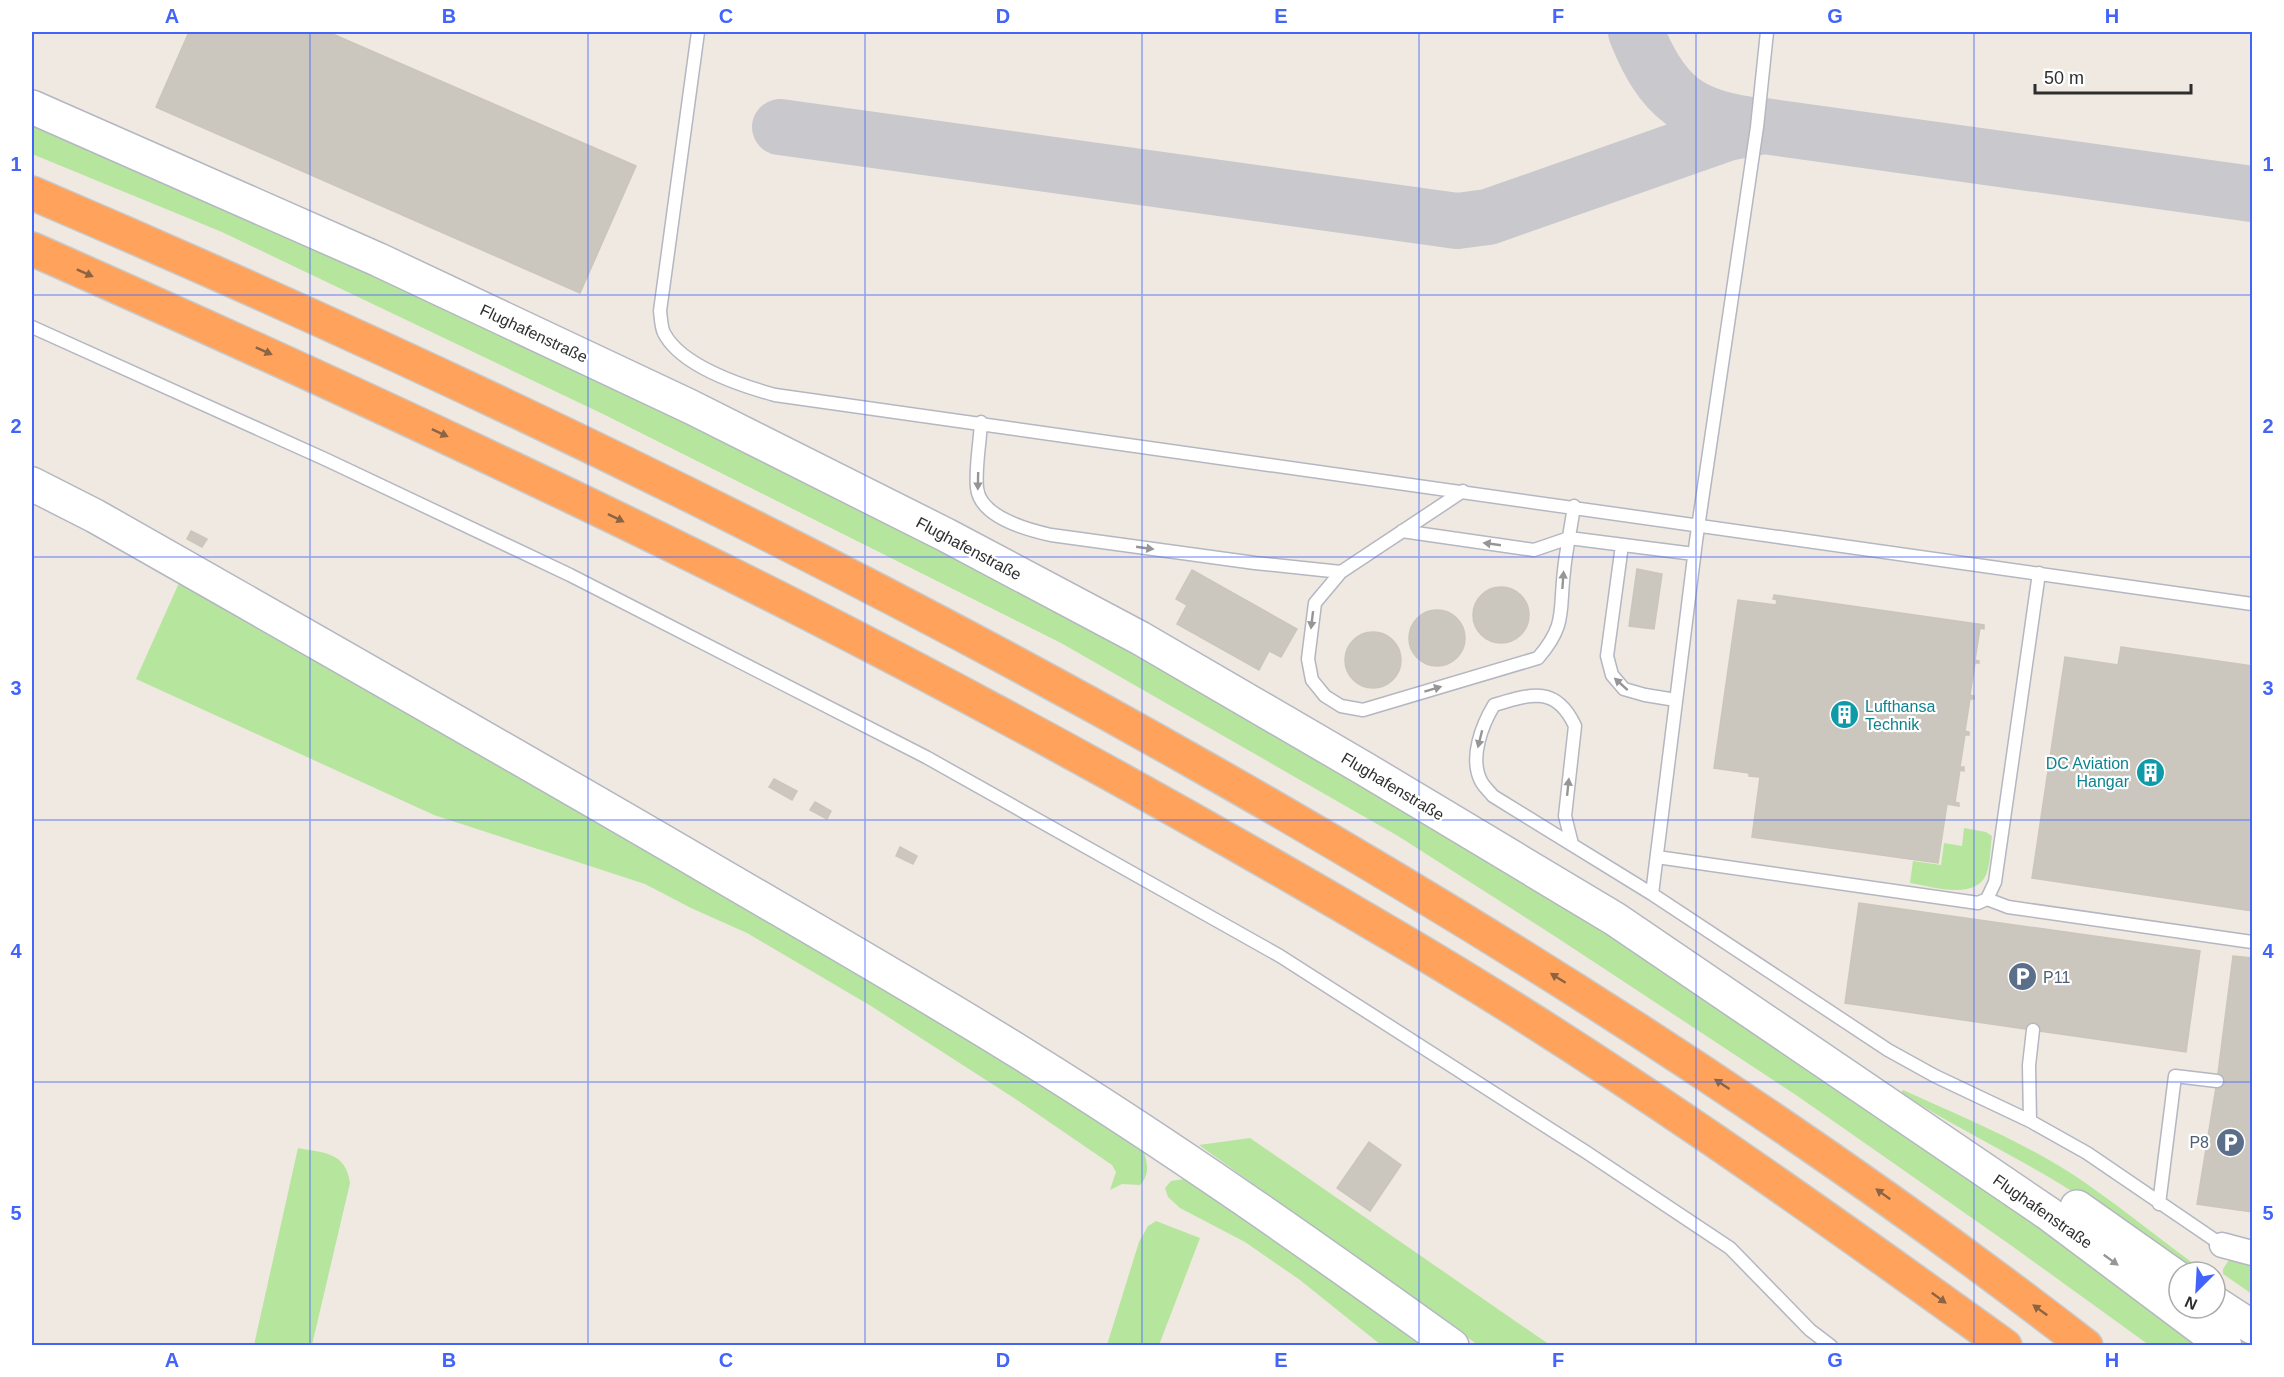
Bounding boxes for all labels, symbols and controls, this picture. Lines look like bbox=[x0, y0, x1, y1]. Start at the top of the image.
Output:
text: A bbox=[165, 5, 179, 27]
text: B bbox=[442, 5, 456, 27]
text: C bbox=[719, 5, 733, 27]
text: D bbox=[996, 5, 1010, 27]
text: E bbox=[1274, 5, 1288, 27]
text: F bbox=[1552, 5, 1564, 27]
text: G bbox=[1827, 5, 1843, 27]
text: H bbox=[2105, 5, 2119, 27]
scale bar bbox=[2035, 57, 2191, 95]
text: 50 m bbox=[2044, 68, 2084, 88]
text: 1 bbox=[10, 153, 22, 175]
text: 1 bbox=[2262, 153, 2274, 175]
one-way arrow bbox=[76, 269, 94, 278]
street label: Flughafenstraße bbox=[477, 301, 590, 366]
one-way arrow bbox=[255, 347, 272, 356]
text: 2 bbox=[10, 415, 22, 437]
text: 2 bbox=[2262, 415, 2274, 437]
one-way arrow bbox=[432, 429, 449, 438]
one-way arrow bbox=[973, 471, 983, 490]
one-way arrow bbox=[608, 513, 625, 523]
street label: Flughafenstraße bbox=[913, 514, 1024, 583]
one-way arrow bbox=[1482, 540, 1501, 549]
one-way arrow bbox=[1135, 543, 1154, 552]
one-way arrow bbox=[1559, 570, 1568, 589]
one-way arrow bbox=[1308, 611, 1317, 630]
text: 3 bbox=[10, 677, 22, 699]
one-way arrow bbox=[1614, 677, 1629, 691]
text: 3 bbox=[2262, 677, 2274, 699]
one-way arrow bbox=[1424, 684, 1442, 693]
place label: Lufthansa Technik bbox=[1865, 698, 1935, 733]
building icon: Lufthansa Technik bbox=[1828, 699, 1860, 731]
one-way arrow bbox=[1474, 730, 1484, 748]
street label: Flughafenstraße bbox=[1338, 749, 1447, 824]
place label: DC Aviation Hangar bbox=[2046, 755, 2130, 790]
building icon: DC Aviation Hangar bbox=[2134, 756, 2166, 788]
one-way arrow bbox=[1564, 777, 1573, 796]
text: 4 bbox=[10, 940, 22, 962]
text: 4 bbox=[2262, 940, 2274, 962]
parking icon: P11 bbox=[2006, 961, 2038, 993]
place label: P11 bbox=[2043, 969, 2070, 986]
one-way arrow bbox=[1550, 973, 1566, 984]
one-way arrow bbox=[1713, 1079, 1730, 1090]
parking icon: P8 bbox=[2214, 1126, 2246, 1158]
place label: P8 bbox=[2189, 1134, 2209, 1151]
street label: Flughafenstraße bbox=[1990, 1171, 2095, 1252]
one-way arrow bbox=[1875, 1188, 1891, 1200]
text: 5 bbox=[10, 1202, 22, 1224]
text: 5 bbox=[2262, 1202, 2274, 1224]
one-way arrow bbox=[2104, 1253, 2119, 1265]
north arrow bbox=[2167, 1260, 2227, 1320]
one-way arrow bbox=[1930, 1292, 1946, 1304]
text: N bbox=[2182, 1293, 2200, 1313]
one-way arrow bbox=[2032, 1304, 2048, 1316]
text: A bbox=[165, 1349, 179, 1371]
text: B bbox=[442, 1349, 456, 1371]
text: C bbox=[719, 1349, 733, 1371]
text: D bbox=[996, 1349, 1010, 1371]
text: E bbox=[1274, 1349, 1288, 1371]
text: F bbox=[1552, 1349, 1564, 1371]
text: G bbox=[1827, 1349, 1843, 1371]
text: H bbox=[2105, 1349, 2119, 1371]

